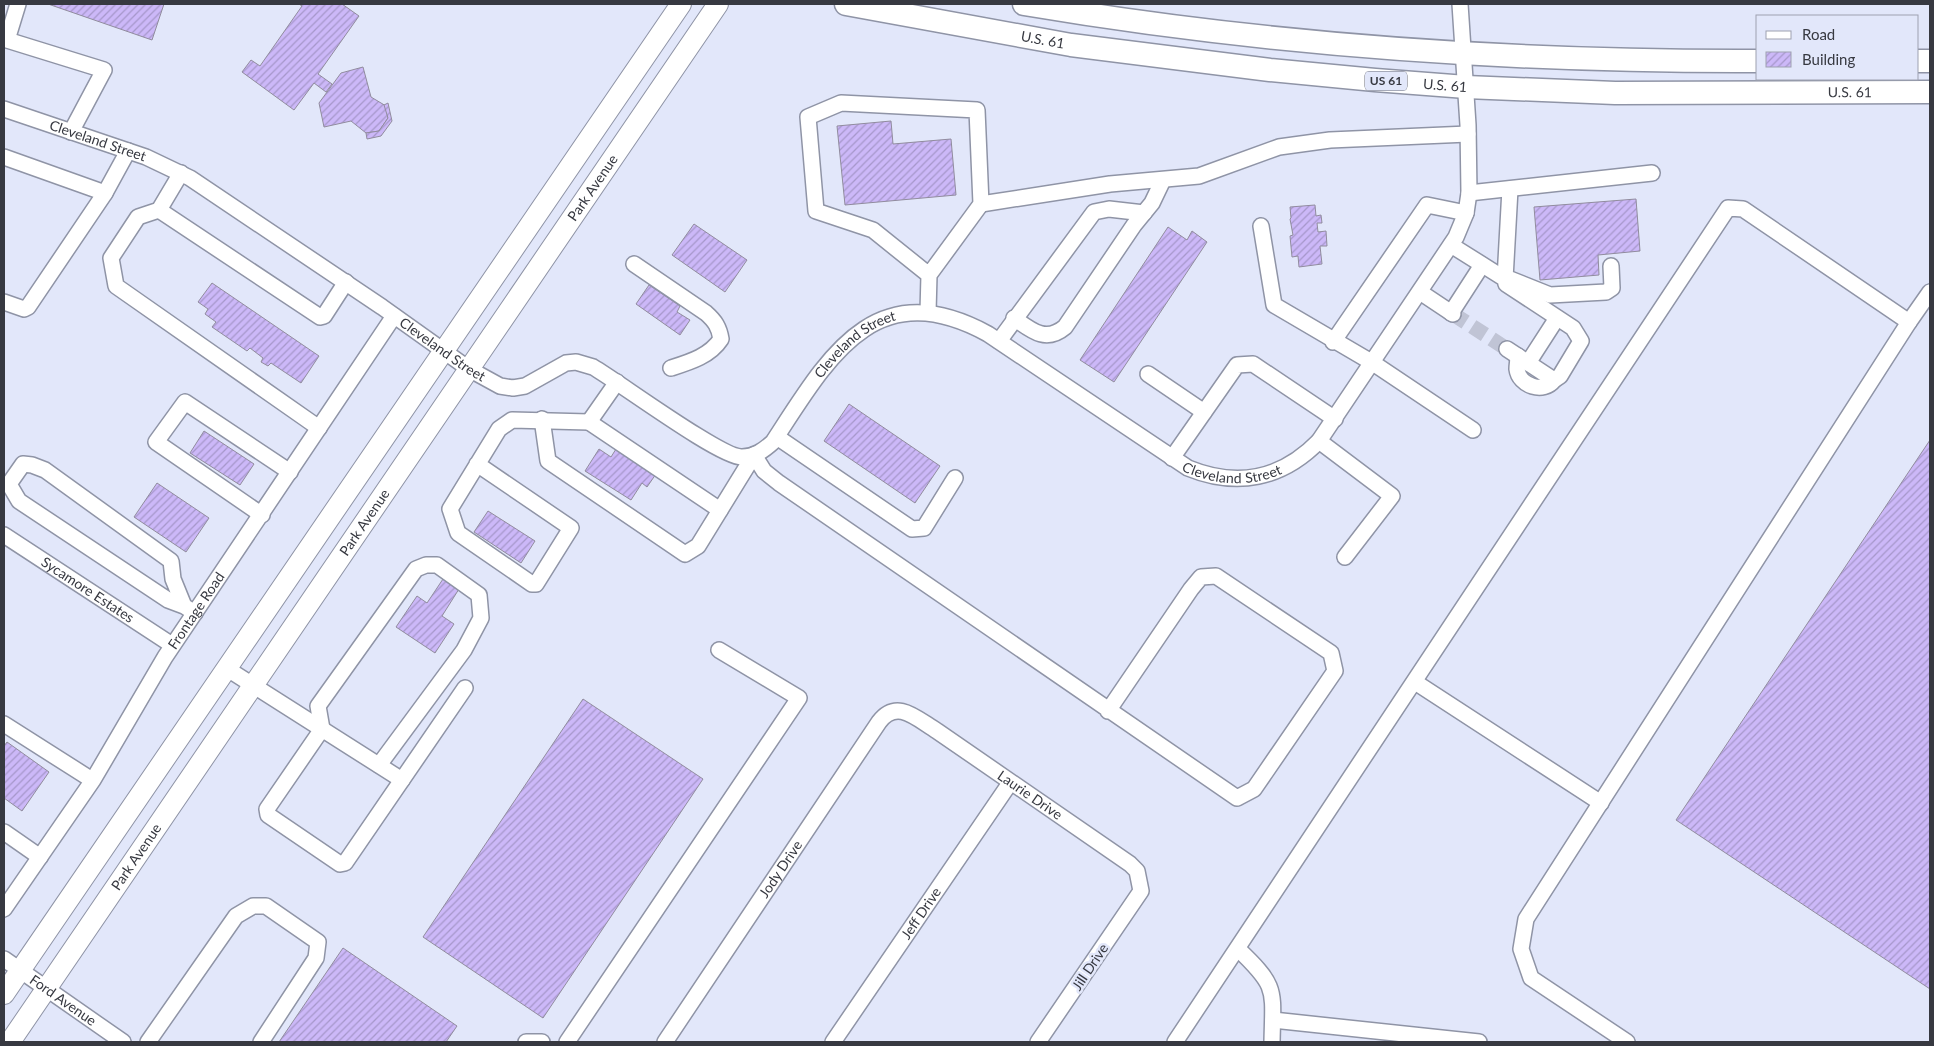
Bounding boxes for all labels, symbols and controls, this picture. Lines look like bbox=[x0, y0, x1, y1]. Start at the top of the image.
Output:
legend bbox=[1756, 15, 1919, 80]
text: Road bbox=[1802, 25, 1835, 43]
street label: U.S. 61 bbox=[1020, 27, 1066, 52]
text: Building bbox=[1802, 50, 1855, 68]
road number: US 61 bbox=[1365, 72, 1407, 90]
street label: U.S. 61 bbox=[1422, 75, 1468, 95]
street label: U.S. 61 bbox=[1828, 83, 1872, 100]
street label: Cleveland Street bbox=[47, 116, 148, 164]
street label: Park Avenue bbox=[564, 151, 621, 224]
street label: Cleveland Street bbox=[810, 307, 897, 381]
street label: Cleveland Street bbox=[397, 313, 489, 384]
street label: Cleveland Street bbox=[1179, 458, 1284, 486]
street label: Park Avenue bbox=[335, 486, 393, 559]
street label: Sycamore Estates bbox=[38, 553, 138, 626]
street label: Frontage Road bbox=[164, 569, 228, 652]
street label: Laurie Drive bbox=[995, 766, 1066, 823]
street label: Park Avenue bbox=[107, 820, 164, 893]
street label: Jody Drive bbox=[755, 837, 805, 901]
street label: Jeff Drive bbox=[897, 884, 944, 942]
street label: Jill Drive bbox=[1068, 940, 1111, 993]
street label: Ford Avenue bbox=[27, 971, 100, 1029]

